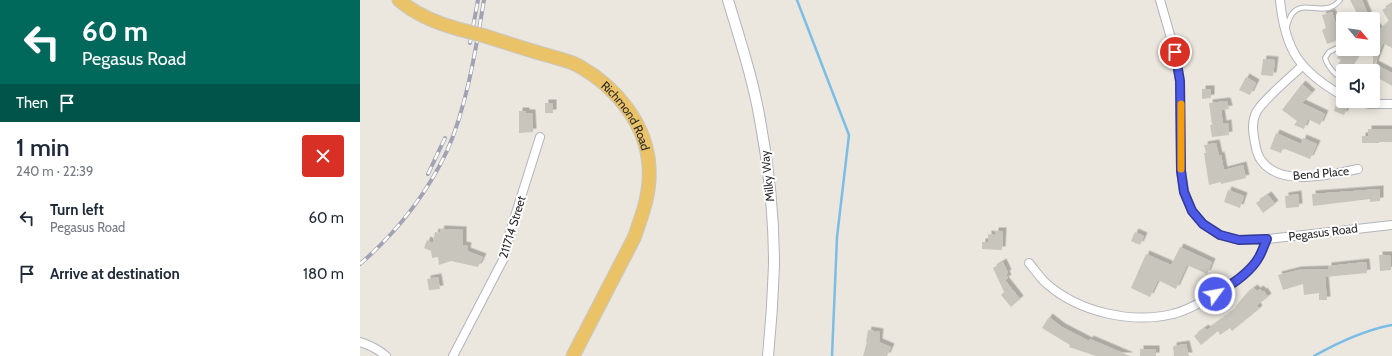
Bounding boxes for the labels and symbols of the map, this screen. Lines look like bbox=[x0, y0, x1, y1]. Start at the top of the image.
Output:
north arrow bbox=[1336, 12, 1380, 56]
pin bbox=[1158, 35, 1192, 69]
street label: Richmond Road bbox=[598, 77, 654, 152]
street label: Milky Way bbox=[757, 150, 777, 202]
street label: Bend Place bbox=[1292, 163, 1350, 183]
street label: 211714 Street bbox=[495, 194, 529, 260]
street label: Pegasus Road bbox=[1288, 220, 1358, 244]
position arrow bbox=[1194, 273, 1236, 315]

